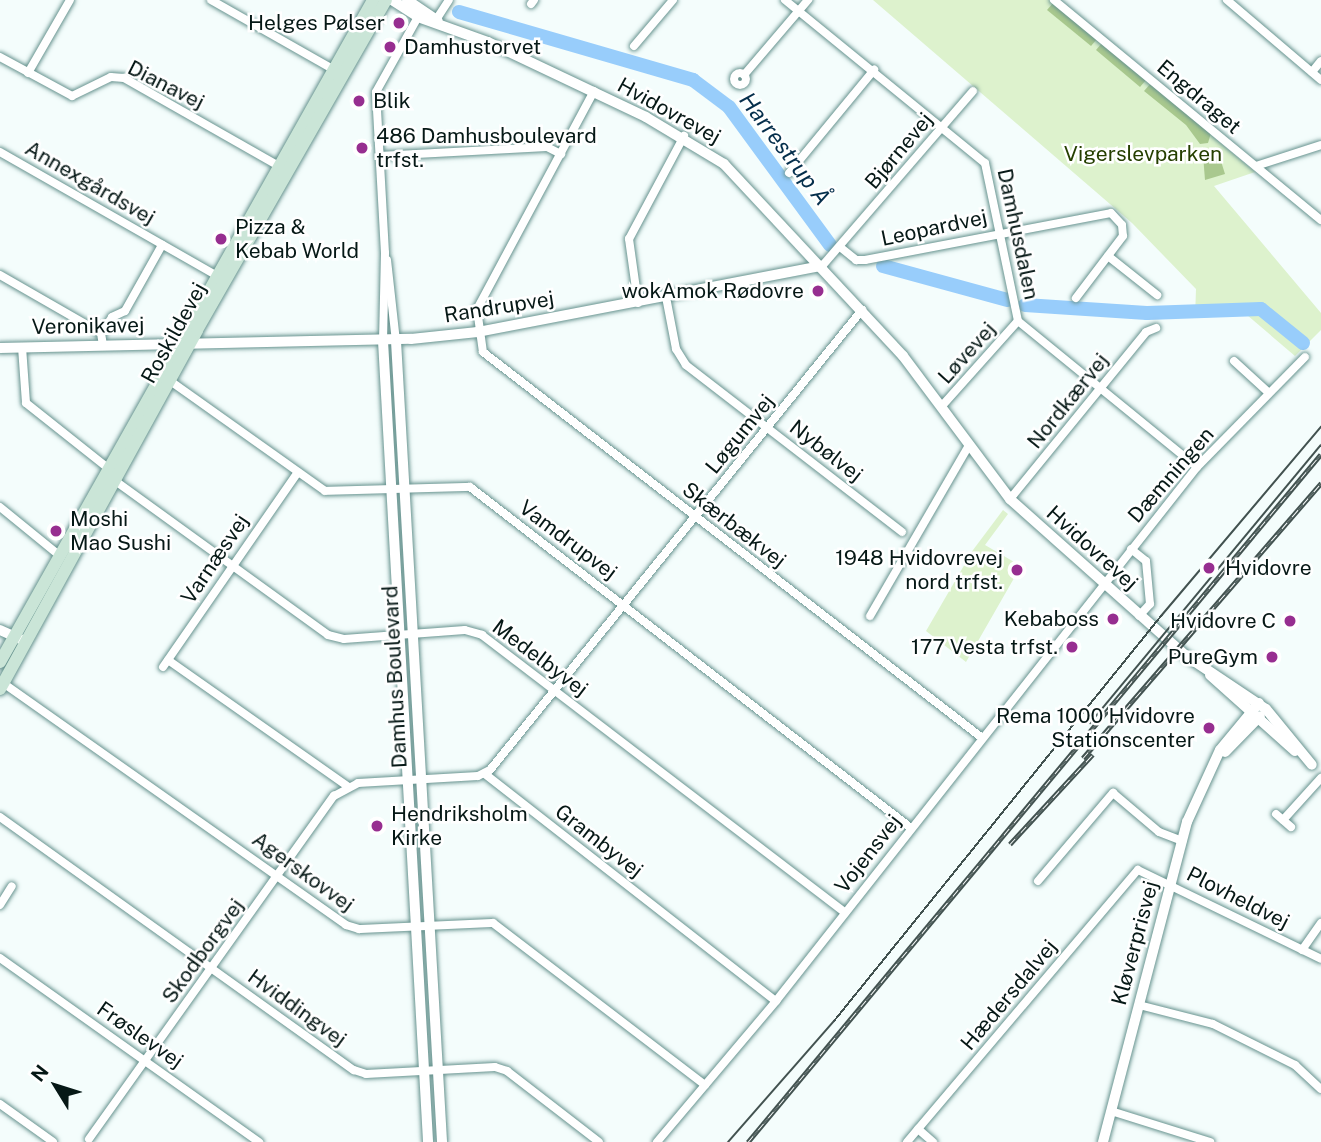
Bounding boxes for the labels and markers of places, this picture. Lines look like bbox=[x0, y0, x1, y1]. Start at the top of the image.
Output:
place label: Helges Pølser bbox=[248, 10, 385, 36]
marker: Helges Pølser bbox=[391, 15, 407, 31]
place label: Damhustorvet bbox=[404, 34, 541, 60]
marker: Damhustorvet bbox=[382, 39, 398, 55]
place label: Blik bbox=[373, 88, 410, 114]
marker: Blik bbox=[351, 93, 367, 109]
place label: 486 Damhusboulevard trfst. bbox=[376, 123, 597, 173]
marker: 486 Damhusboulevard trfst. bbox=[354, 140, 370, 156]
place label: Pizza & Kebab World bbox=[235, 214, 360, 264]
marker: Pizza & Kebab World bbox=[213, 231, 229, 247]
place label: wokAmok Rødovre bbox=[621, 278, 804, 304]
marker: wokAmok Rødovre bbox=[810, 283, 826, 299]
place label: Moshi Mao Sushi bbox=[70, 506, 171, 556]
marker: Moshi Mao Sushi bbox=[48, 523, 64, 539]
place label: 1948 Hvidovrevej nord trfst. bbox=[835, 545, 1003, 595]
place label: Hvidovre bbox=[1225, 555, 1312, 581]
marker: Hvidovre bbox=[1199, 558, 1219, 578]
marker: 1948 Hvidovrevej nord trfst. bbox=[1009, 562, 1025, 578]
place label: Kebaboss bbox=[1004, 606, 1099, 632]
place label: Hvidovre C bbox=[1170, 608, 1276, 634]
marker: Kebaboss bbox=[1105, 611, 1121, 627]
marker: Hvidovre C bbox=[1282, 613, 1298, 629]
place label: 177 Vesta trfst. bbox=[911, 634, 1058, 660]
marker: 177 Vesta trfst. bbox=[1064, 639, 1080, 655]
place label: PureGym bbox=[1168, 644, 1258, 670]
marker: PureGym bbox=[1264, 649, 1280, 665]
place label: Rema 1000 Hvidovre Stationscenter bbox=[996, 703, 1195, 753]
marker: Rema 1000 Hvidovre Stationscenter bbox=[1201, 720, 1217, 736]
place label: Hendriksholm Kirke bbox=[391, 801, 528, 851]
marker: Hendriksholm Kirke bbox=[369, 818, 385, 834]

